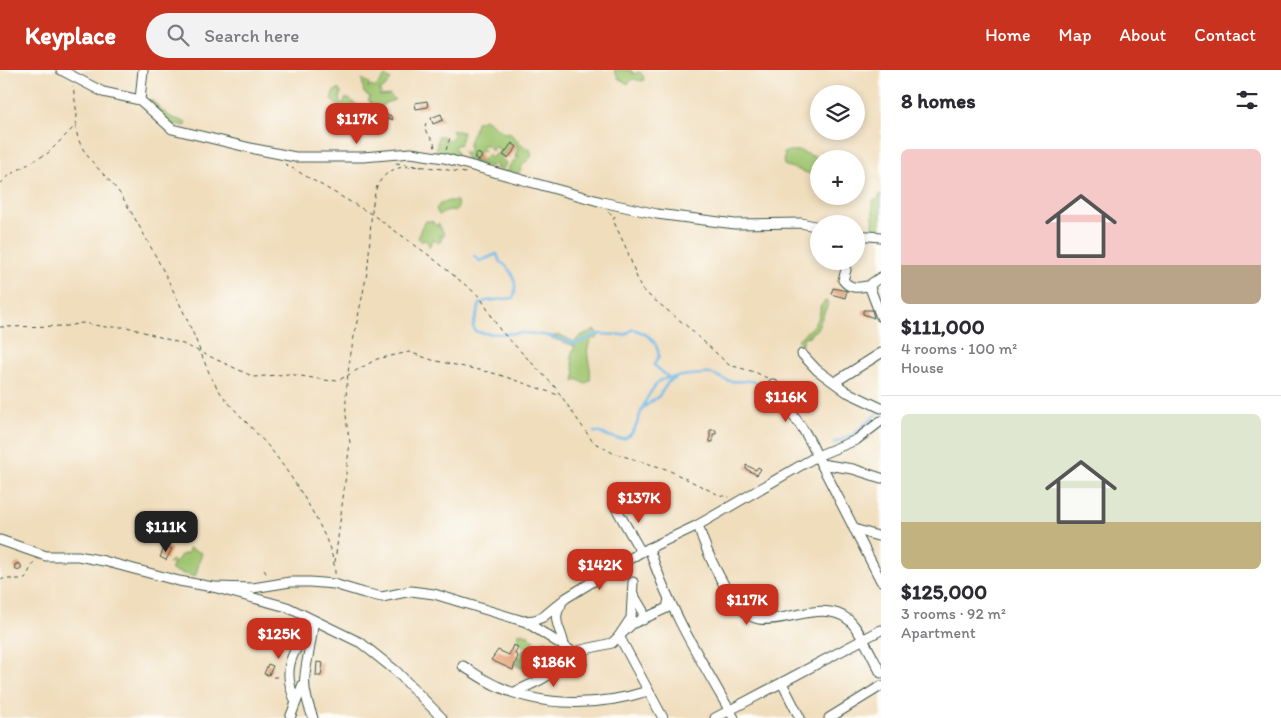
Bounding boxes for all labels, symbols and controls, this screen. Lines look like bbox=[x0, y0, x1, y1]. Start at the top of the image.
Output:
search box bbox=[146, 13, 496, 58]
text: Keyplace bbox=[25, 21, 116, 50]
icon: search bbox=[164, 21, 192, 49]
text: Search here bbox=[204, 24, 299, 47]
text: Home bbox=[985, 24, 1031, 46]
text: Map bbox=[1059, 24, 1092, 46]
text: About bbox=[1120, 24, 1166, 46]
text: Contact bbox=[1194, 24, 1256, 46]
map controls bbox=[810, 85, 865, 270]
button: layers bbox=[810, 85, 865, 140]
icon: filters bbox=[1233, 86, 1261, 114]
text: 8 homes bbox=[901, 88, 976, 113]
pin: $117K bbox=[322, 102, 392, 145]
text: $117K bbox=[336, 109, 378, 128]
button: + bbox=[810, 150, 865, 205]
icon: home bbox=[1036, 181, 1126, 271]
button: − bbox=[810, 215, 865, 270]
text: $111,000 bbox=[901, 314, 985, 339]
text: 4 rooms · 100 m² bbox=[901, 339, 1017, 358]
text: House bbox=[901, 358, 944, 377]
pin: $116K bbox=[751, 380, 821, 423]
text: $116K bbox=[765, 387, 807, 406]
icon: home bbox=[1036, 447, 1126, 537]
pin: $137K bbox=[604, 482, 674, 524]
text: $137K bbox=[618, 488, 660, 507]
pin: $111K bbox=[131, 510, 201, 553]
text: $111K bbox=[146, 517, 186, 536]
pin: $142K bbox=[565, 548, 635, 591]
text: $142K bbox=[578, 555, 622, 574]
text: $125,000 bbox=[901, 579, 987, 604]
pin: $117K bbox=[712, 584, 782, 626]
text: $117K bbox=[726, 590, 768, 609]
text: 3 rooms · 92 m² bbox=[901, 604, 1006, 623]
pin: $125K bbox=[244, 618, 314, 660]
text: Apartment bbox=[901, 623, 976, 642]
text: $125K bbox=[258, 624, 300, 643]
pin: $186K bbox=[519, 646, 589, 688]
text: $186K bbox=[533, 652, 576, 671]

